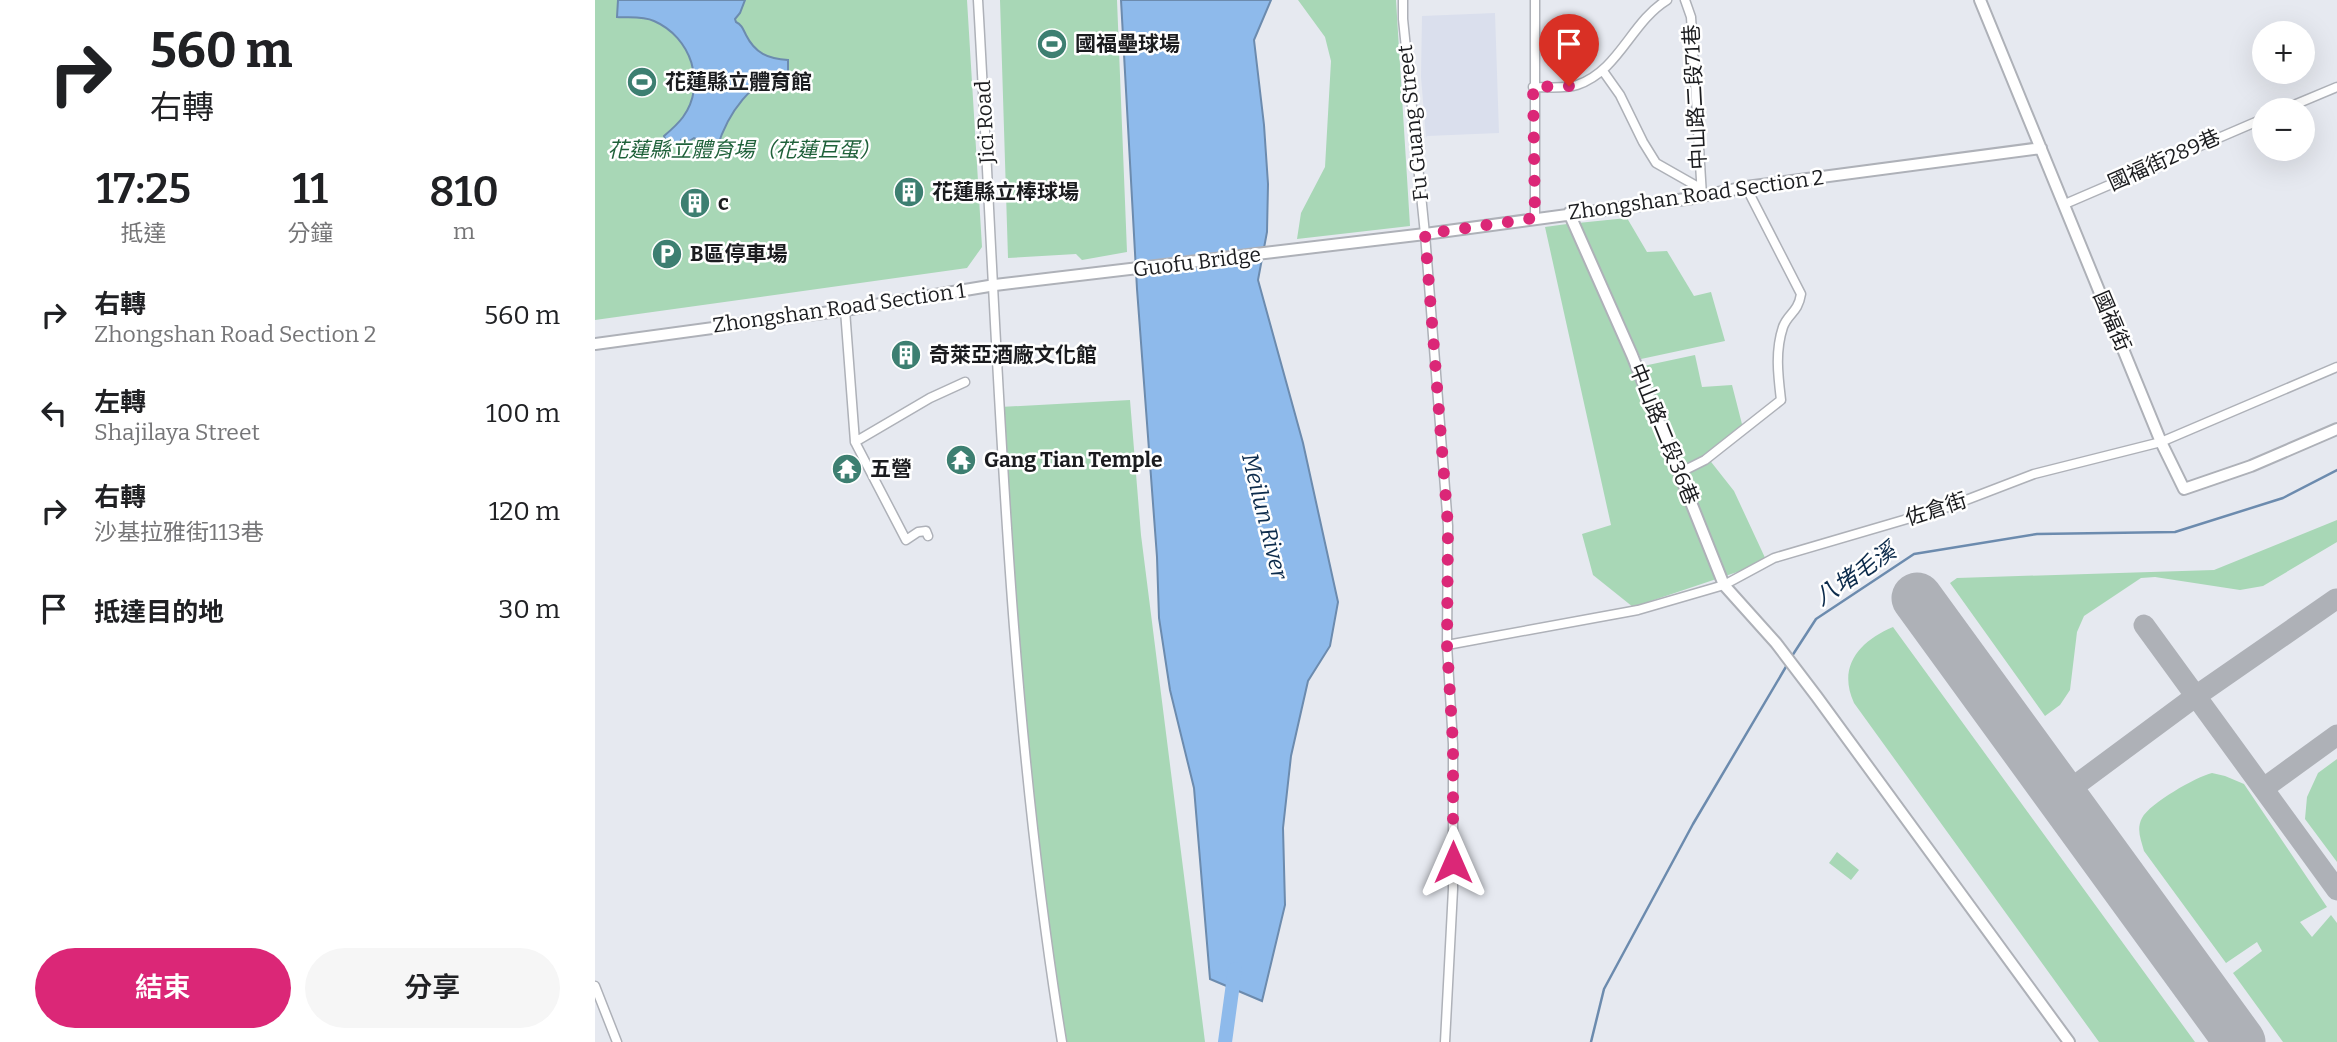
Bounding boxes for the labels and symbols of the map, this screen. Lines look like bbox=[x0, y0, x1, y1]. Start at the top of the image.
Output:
pin bbox=[1539, 14, 1599, 86]
street label: 中山路二段71巷 bbox=[1678, 24, 1712, 170]
sports icon: 國福壘球場 bbox=[1035, 27, 1069, 61]
place label: 國福壘球場 bbox=[1075, 31, 1180, 57]
street label: Fu Guang Street bbox=[1392, 43, 1434, 202]
sports icon: 花蓮縣立體育館 bbox=[625, 65, 659, 99]
place label: 花蓮縣立體育館 bbox=[665, 69, 812, 95]
street label: Jici Road bbox=[970, 80, 1000, 165]
street label: 國福街289巷 bbox=[2104, 124, 2224, 196]
park label: 花蓮縣立體育場（花蓮巨蛋） bbox=[608, 137, 881, 163]
street label: Zhongshan Road Section 2 bbox=[1567, 164, 1825, 226]
building icon: 花蓮縣立棒球場 bbox=[892, 175, 926, 209]
place label: 花蓮縣立棒球場 bbox=[932, 179, 1079, 205]
building icon: c bbox=[678, 186, 712, 220]
place label: c bbox=[718, 190, 729, 216]
parking icon: B區停車場 bbox=[650, 237, 684, 271]
place label: B區停車場 bbox=[690, 241, 788, 267]
street label: Guofu Bridge bbox=[1132, 241, 1262, 283]
street label: Zhongshan Road Section 1 bbox=[711, 277, 967, 339]
street label: 國福街 bbox=[2088, 287, 2136, 355]
building icon: 奇萊亞酒廠文化館 bbox=[889, 338, 923, 372]
place label: 奇萊亞酒廠文化館 bbox=[929, 342, 1097, 368]
street label: 中山路二段36巷 bbox=[1624, 359, 1704, 509]
temple icon: Gang Tian Temple bbox=[944, 443, 978, 477]
place label: Gang Tian Temple bbox=[984, 447, 1163, 473]
water label: Meilun River bbox=[1236, 450, 1295, 584]
temple icon: 五營 bbox=[830, 452, 864, 486]
place label: 五營 bbox=[870, 456, 912, 482]
street label: 佐倉街 bbox=[1902, 487, 1970, 531]
water label: 八堵毛溪 bbox=[1809, 535, 1903, 611]
position arrow bbox=[1416, 825, 1490, 899]

